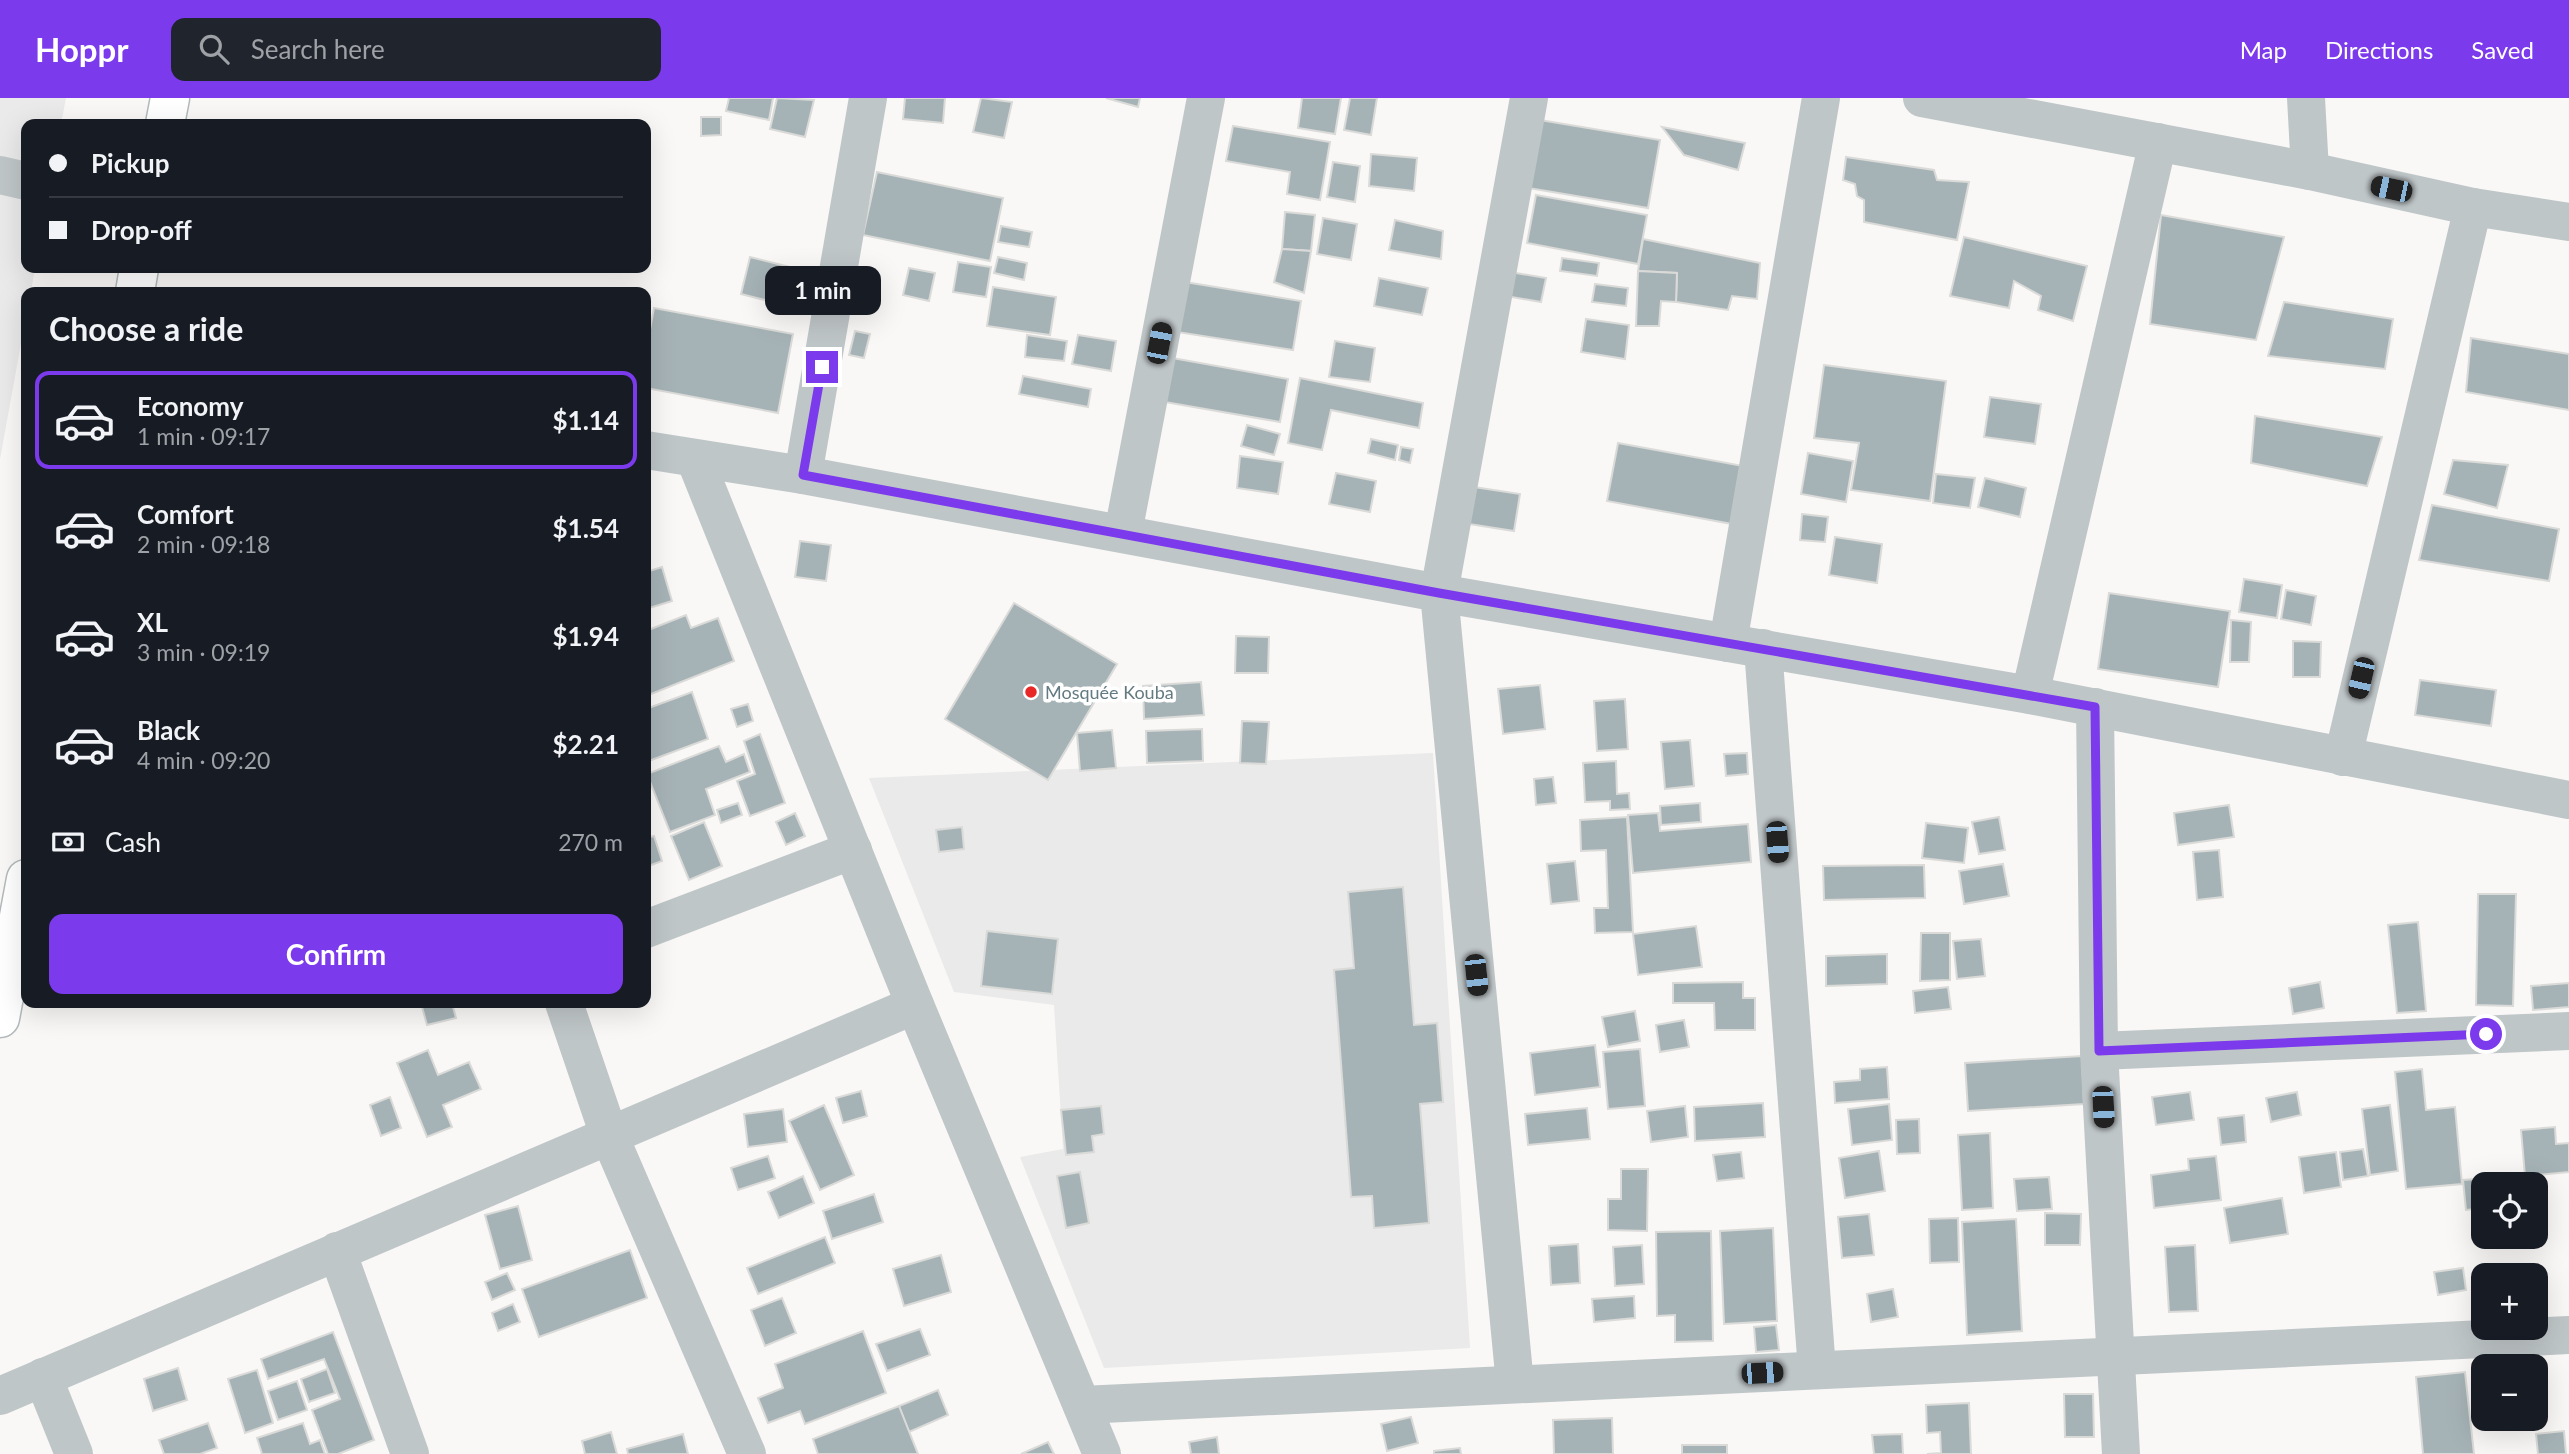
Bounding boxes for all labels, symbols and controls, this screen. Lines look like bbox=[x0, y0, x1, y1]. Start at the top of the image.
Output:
search box bbox=[171, 18, 661, 81]
text: Hoppr bbox=[35, 29, 129, 69]
icon: search bbox=[195, 30, 233, 68]
text: Search here bbox=[251, 33, 385, 65]
text: Map bbox=[2240, 35, 2287, 64]
text: Directions bbox=[2325, 35, 2433, 64]
text: Saved bbox=[2471, 35, 2534, 64]
text: Pickup bbox=[91, 147, 170, 179]
car bbox=[2369, 174, 2414, 204]
text: Drop-off bbox=[91, 214, 192, 246]
callout: 1 min bbox=[764, 266, 880, 314]
text: 1 min bbox=[794, 276, 852, 304]
text: Choose a ride bbox=[49, 309, 243, 348]
car bbox=[1145, 320, 1174, 366]
route end bbox=[806, 351, 838, 383]
icon: car bbox=[53, 389, 116, 452]
text: Economy bbox=[137, 390, 243, 422]
text: $1.14 bbox=[553, 404, 619, 436]
text: 1 min · 09:17 bbox=[137, 422, 270, 450]
icon: car bbox=[53, 497, 116, 560]
text: Comfort bbox=[137, 498, 234, 530]
text: $1.54 bbox=[553, 512, 619, 544]
text: 2 min · 09:18 bbox=[137, 530, 270, 558]
icon: car bbox=[53, 605, 116, 668]
text: XL bbox=[137, 606, 168, 638]
text: $1.94 bbox=[553, 620, 619, 652]
text: 3 min · 09:19 bbox=[137, 638, 270, 666]
car bbox=[2347, 655, 2376, 701]
place label: Mosquée Kouba bbox=[1045, 681, 1174, 703]
marker: Mosquée Kouba bbox=[1023, 684, 1039, 700]
icon: car bbox=[53, 713, 116, 776]
text: Black bbox=[137, 714, 200, 746]
text: $2.21 bbox=[553, 728, 619, 760]
text: 4 min · 09:20 bbox=[137, 746, 270, 774]
car bbox=[1766, 820, 1789, 864]
icon: cash bbox=[49, 823, 87, 861]
text: Cash bbox=[105, 826, 161, 858]
text: 270 m bbox=[558, 828, 623, 856]
button: Confirm bbox=[49, 914, 623, 994]
car bbox=[1464, 953, 1489, 997]
route start bbox=[2470, 1018, 2502, 1050]
car bbox=[2092, 1085, 2115, 1129]
map controls bbox=[2471, 1172, 2548, 1431]
button: locate bbox=[2471, 1172, 2548, 1249]
button: + bbox=[2471, 1263, 2548, 1340]
button: − bbox=[2471, 1354, 2548, 1431]
car bbox=[1741, 1361, 1784, 1385]

